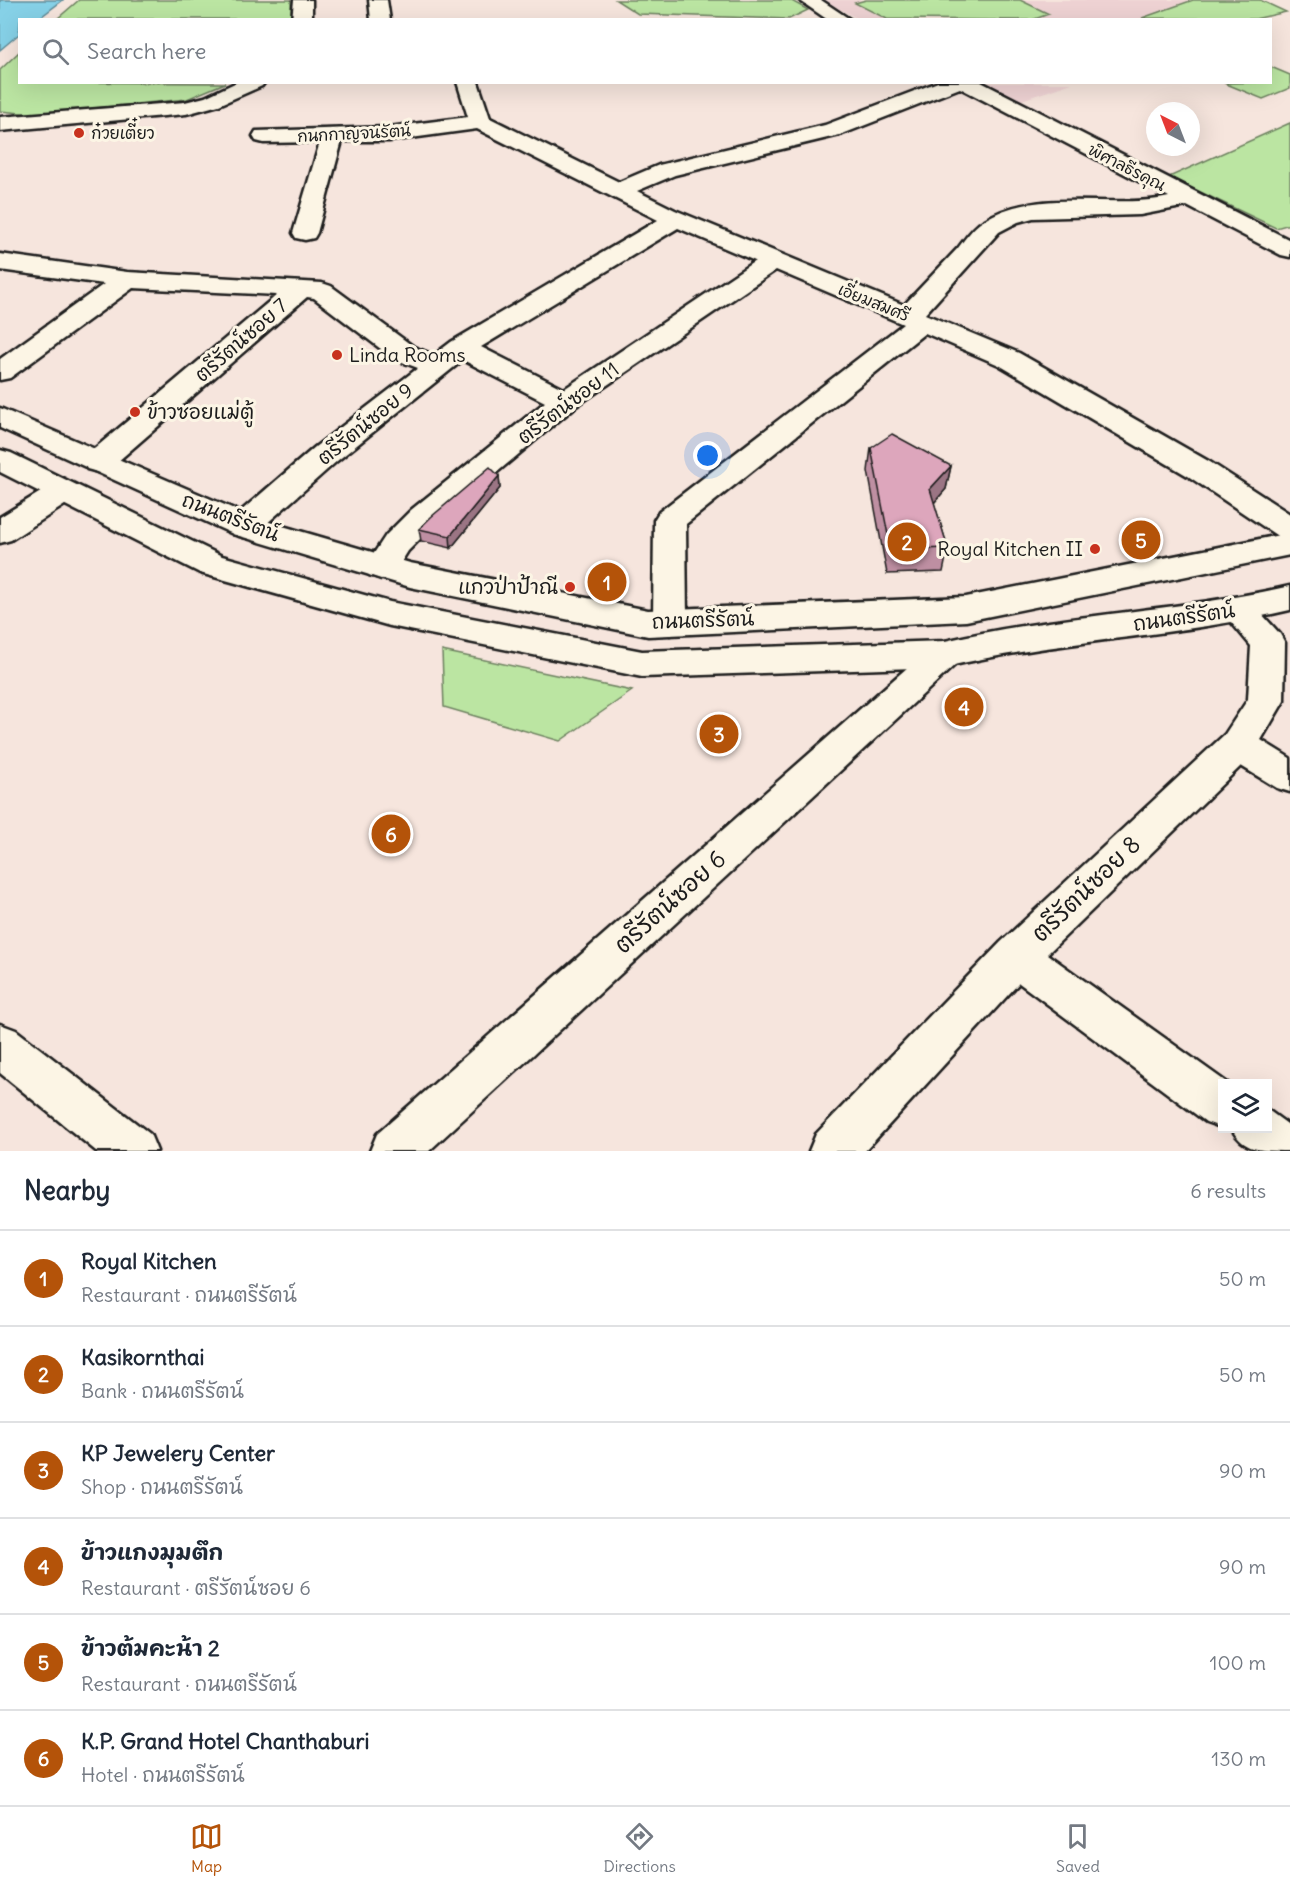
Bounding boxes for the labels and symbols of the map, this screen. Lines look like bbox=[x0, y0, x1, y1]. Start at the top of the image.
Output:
north arrow bbox=[1146, 102, 1200, 156]
place label: ก๋วยเตี๋ยว bbox=[91, 117, 155, 143]
street label: กนกกาญจนรัตน์ bbox=[297, 119, 412, 146]
marker: ก๋วยเตี๋ยว bbox=[72, 126, 86, 140]
street label: พิศาลธีรคุณ bbox=[1084, 139, 1169, 198]
street label: เอี่ยมสมศรี bbox=[835, 274, 915, 326]
street label: ตรีรัตน์ซอย 7 bbox=[189, 292, 292, 387]
place label: Linda Rooms bbox=[349, 342, 466, 367]
marker: Linda Rooms bbox=[330, 348, 344, 362]
street label: ตรีรัตน์ซอย 11 bbox=[512, 356, 623, 449]
street label: ตรีรัตน์ซอย 9 bbox=[312, 377, 418, 470]
place label: ข้าวซอยแม่ตู้ bbox=[147, 399, 254, 428]
marker: ข้าวซอยแม่ตู้ bbox=[128, 405, 142, 419]
your location bbox=[693, 441, 722, 470]
street label: ถนนตรีรัตน์ bbox=[179, 486, 284, 547]
pin: 5 bbox=[1122, 518, 1160, 562]
pin: 2 bbox=[888, 520, 926, 564]
place label: Royal Kitchen II bbox=[937, 536, 1083, 561]
marker: Royal Kitchen II bbox=[1088, 542, 1102, 556]
pin: 1 bbox=[588, 560, 626, 604]
place label: แกวป่าป้าณี bbox=[458, 573, 558, 599]
marker: แกวป่าป้าณี bbox=[563, 580, 577, 594]
street label: ถนนตรีรัตน์ bbox=[1131, 597, 1236, 636]
street label: ถนนตรีรัตน์ bbox=[651, 605, 755, 634]
pin: 4 bbox=[944, 684, 984, 730]
pin: 3 bbox=[700, 712, 738, 756]
pin: 6 bbox=[372, 812, 410, 856]
street label: ตรีรัตน์ซอย 8 bbox=[1025, 829, 1146, 948]
street label: ตรีรัตน์ซอย 6 bbox=[607, 843, 731, 959]

